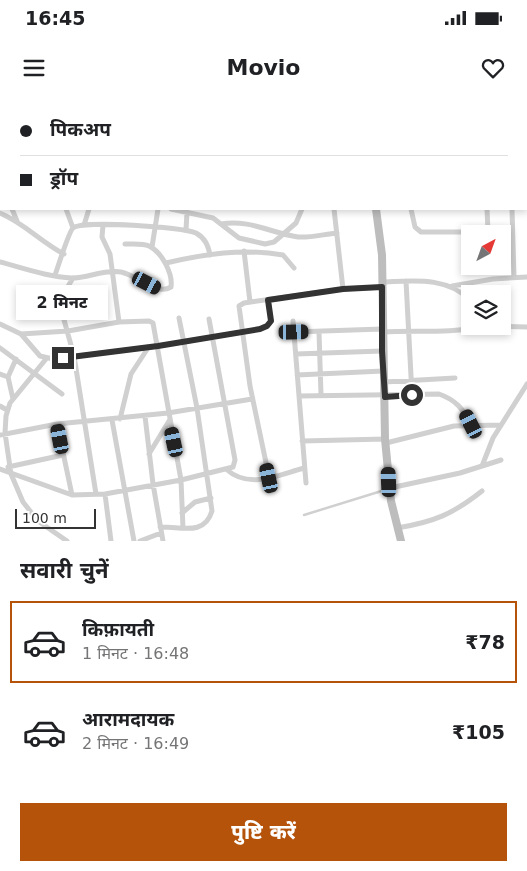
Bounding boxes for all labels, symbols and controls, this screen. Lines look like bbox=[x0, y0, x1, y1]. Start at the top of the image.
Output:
text: 16:45 bbox=[25, 7, 85, 29]
icon: menu bbox=[20, 54, 48, 82]
icon: heart bbox=[479, 54, 507, 82]
text: Movio bbox=[226, 55, 301, 80]
text: पिकअप bbox=[50, 118, 111, 140]
text: ड्रॉप bbox=[50, 167, 78, 189]
north arrow bbox=[461, 225, 511, 275]
map controls bbox=[461, 225, 511, 335]
car bbox=[130, 270, 163, 296]
button: layers bbox=[461, 285, 511, 335]
callout: 2 मिनट bbox=[17, 286, 109, 320]
text: 2 मिनट bbox=[36, 293, 88, 312]
car bbox=[278, 324, 309, 340]
route end bbox=[52, 347, 74, 369]
route start bbox=[401, 384, 423, 406]
car bbox=[457, 407, 484, 441]
car bbox=[49, 423, 70, 455]
car bbox=[163, 426, 184, 458]
car bbox=[258, 462, 279, 494]
car bbox=[380, 467, 397, 497]
scale bar bbox=[15, 506, 96, 529]
text: 100 m bbox=[22, 510, 67, 526]
text: सवारी चुनें bbox=[20, 558, 109, 583]
text: किफ़ायती bbox=[82, 618, 154, 640]
icon: car bbox=[22, 620, 67, 665]
text: ₹78 bbox=[465, 631, 505, 653]
text: 1 मिनट · 16:48 bbox=[82, 644, 189, 663]
text: आरामदायक bbox=[82, 708, 174, 730]
icon: car bbox=[22, 710, 67, 755]
text: ₹105 bbox=[452, 721, 505, 743]
text: 2 मिनट · 16:49 bbox=[82, 734, 189, 753]
button: पुष्टि करें bbox=[20, 803, 507, 861]

